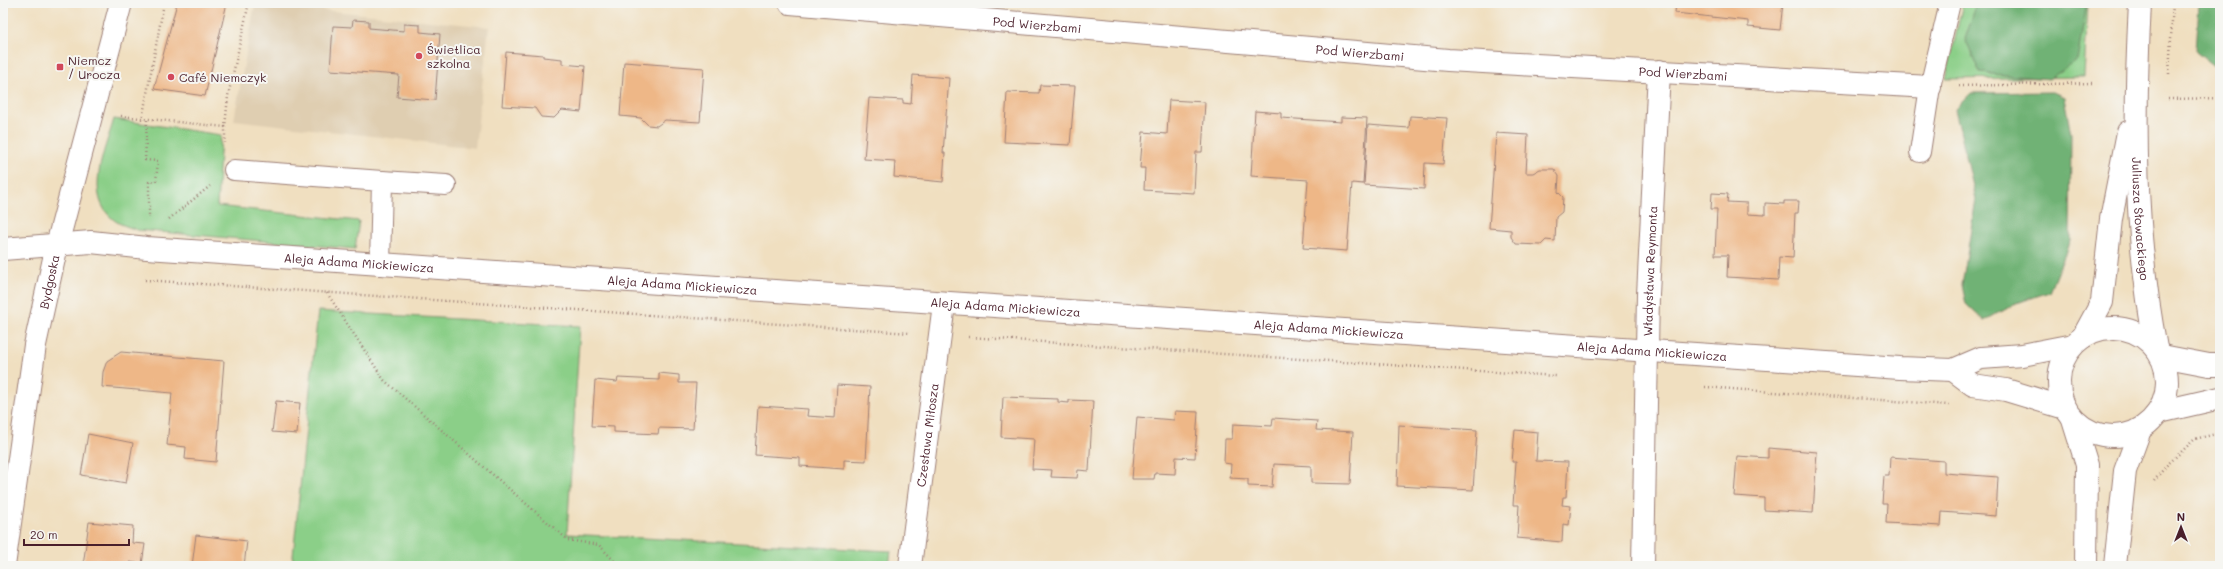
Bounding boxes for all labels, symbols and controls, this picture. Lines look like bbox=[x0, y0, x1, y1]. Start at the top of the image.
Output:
street label: Pod Wierzbami bbox=[992, 13, 1082, 36]
place label: Świetlica szkolna bbox=[427, 41, 481, 71]
street label: Pod Wierzbami bbox=[1315, 41, 1405, 64]
marker: Świetlica szkolna bbox=[414, 51, 424, 61]
place label: Niemcz / Urocza bbox=[68, 52, 121, 82]
marker: Niemcz / Urocza bbox=[55, 62, 65, 72]
street label: Pod Wierzbami bbox=[1638, 63, 1728, 84]
place label: Café Niemczyk bbox=[179, 69, 266, 85]
marker: Café Niemczyk bbox=[166, 72, 176, 82]
street label: Juliusza Słowackiego bbox=[2129, 157, 2153, 281]
street label: Władysława Reymonta bbox=[1639, 205, 1660, 337]
street label: Aleja Adama Mickiewicza bbox=[283, 249, 435, 276]
street label: Bydgoska bbox=[35, 253, 63, 310]
street label: Aleja Adama Mickiewicza bbox=[607, 272, 758, 298]
street label: Aleja Adama Mickiewicza bbox=[930, 294, 1081, 320]
street label: Aleja Adama Mickiewicza bbox=[1253, 316, 1404, 342]
street label: Aleja Adama Mickiewicza bbox=[1576, 338, 1728, 364]
street label: Czesława Miłosza bbox=[912, 382, 942, 488]
north arrow bbox=[2161, 507, 2201, 547]
text: N bbox=[2177, 509, 2185, 524]
scale bar bbox=[24, 521, 129, 547]
text: 20 m bbox=[30, 526, 58, 542]

